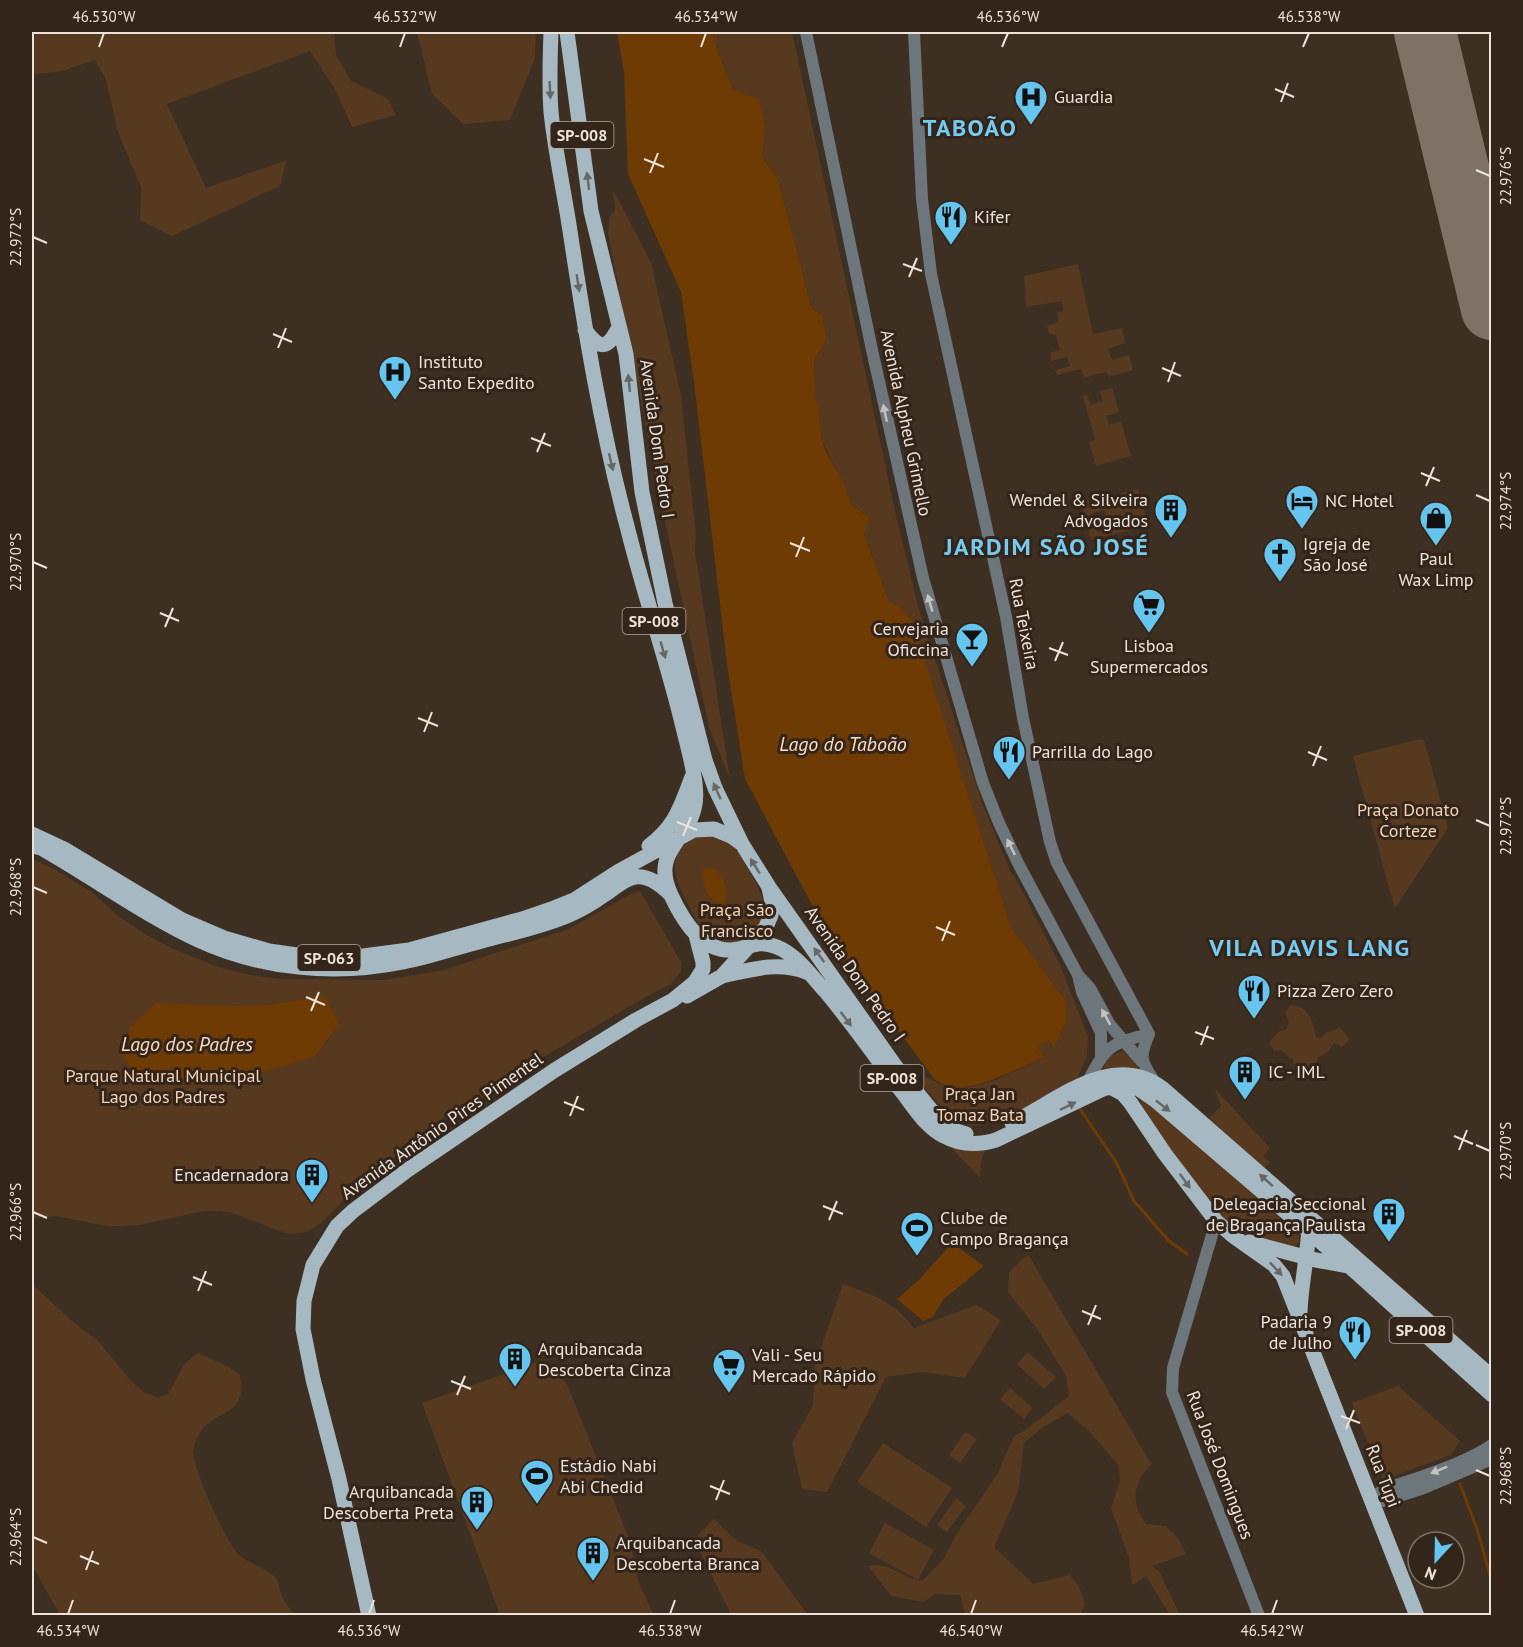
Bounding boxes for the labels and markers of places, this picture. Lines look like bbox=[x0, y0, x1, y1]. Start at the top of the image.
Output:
hospital icon: Guardia bbox=[1013, 79, 1049, 126]
place label: Guardia bbox=[1054, 85, 1113, 108]
restaurant icon: Kifer bbox=[933, 199, 969, 246]
place label: Kifer bbox=[974, 205, 1011, 228]
place label: Instituto Santo Expedito bbox=[418, 350, 535, 394]
hospital icon: Instituto Santo Expedito bbox=[377, 354, 413, 401]
hotel icon: NC Hotel bbox=[1284, 483, 1320, 530]
place label: Wendel & Silveira Advogados bbox=[1009, 488, 1148, 532]
place label: NC Hotel bbox=[1325, 489, 1394, 512]
building icon: Wendel & Silveira Advogados bbox=[1153, 492, 1189, 539]
shop icon: Paul Wax Limp bbox=[1418, 500, 1454, 547]
place label: Igreja de São José bbox=[1303, 532, 1371, 576]
church icon: Igreja de São José bbox=[1262, 536, 1298, 583]
place label: Paul Wax Limp bbox=[1398, 547, 1474, 591]
supermarket icon: Lisboa Supermercados bbox=[1131, 587, 1167, 634]
place label: Cervejaria Oficcina bbox=[873, 617, 949, 661]
bar icon: Cervejaria Oficcina bbox=[954, 621, 990, 668]
place label: Lisboa Supermercados bbox=[1090, 634, 1208, 678]
restaurant icon: Parrilla do Lago bbox=[991, 734, 1027, 781]
place label: Parrilla do Lago bbox=[1032, 740, 1153, 763]
restaurant icon: Pizza Zero Zero bbox=[1236, 973, 1272, 1020]
place label: Pizza Zero Zero bbox=[1277, 979, 1393, 1002]
building icon: IC - IML bbox=[1227, 1054, 1263, 1101]
place label: IC - IML bbox=[1268, 1060, 1325, 1083]
building icon: Encadernadora bbox=[294, 1157, 330, 1204]
place label: Encadernadora bbox=[174, 1163, 289, 1186]
place label: Delegacia Seccional de Bragança Paulista bbox=[1206, 1192, 1367, 1236]
building icon: Delegacia Seccional de Bragança Paulista bbox=[1371, 1196, 1407, 1243]
place label: Clube de Campo Bragança bbox=[940, 1206, 1069, 1250]
sports icon: Clube de Campo Bragança bbox=[899, 1210, 935, 1257]
place label: Padaria 9 de Julho bbox=[1261, 1310, 1332, 1354]
restaurant icon: Padaria 9 de Julho bbox=[1337, 1314, 1373, 1361]
place label: Arquibancada Descoberta Cinza bbox=[538, 1337, 671, 1381]
building icon: Arquibancada Descoberta Cinza bbox=[497, 1341, 533, 1388]
place label: Vali - Seu Mercado Rápido bbox=[751, 1343, 876, 1387]
supermarket icon: Vali - Seu Mercado Rápido bbox=[711, 1347, 747, 1394]
place label: Estádio Nabi Abi Chedid bbox=[560, 1454, 657, 1498]
sports icon: Estádio Nabi Abi Chedid bbox=[519, 1458, 555, 1505]
place label: Arquibancada Descoberta Preta bbox=[323, 1480, 454, 1524]
building icon: Arquibancada Descoberta Preta bbox=[459, 1484, 495, 1531]
place label: Arquibancada Descoberta Branca bbox=[616, 1531, 760, 1575]
building icon: Arquibancada Descoberta Branca bbox=[575, 1535, 611, 1582]

